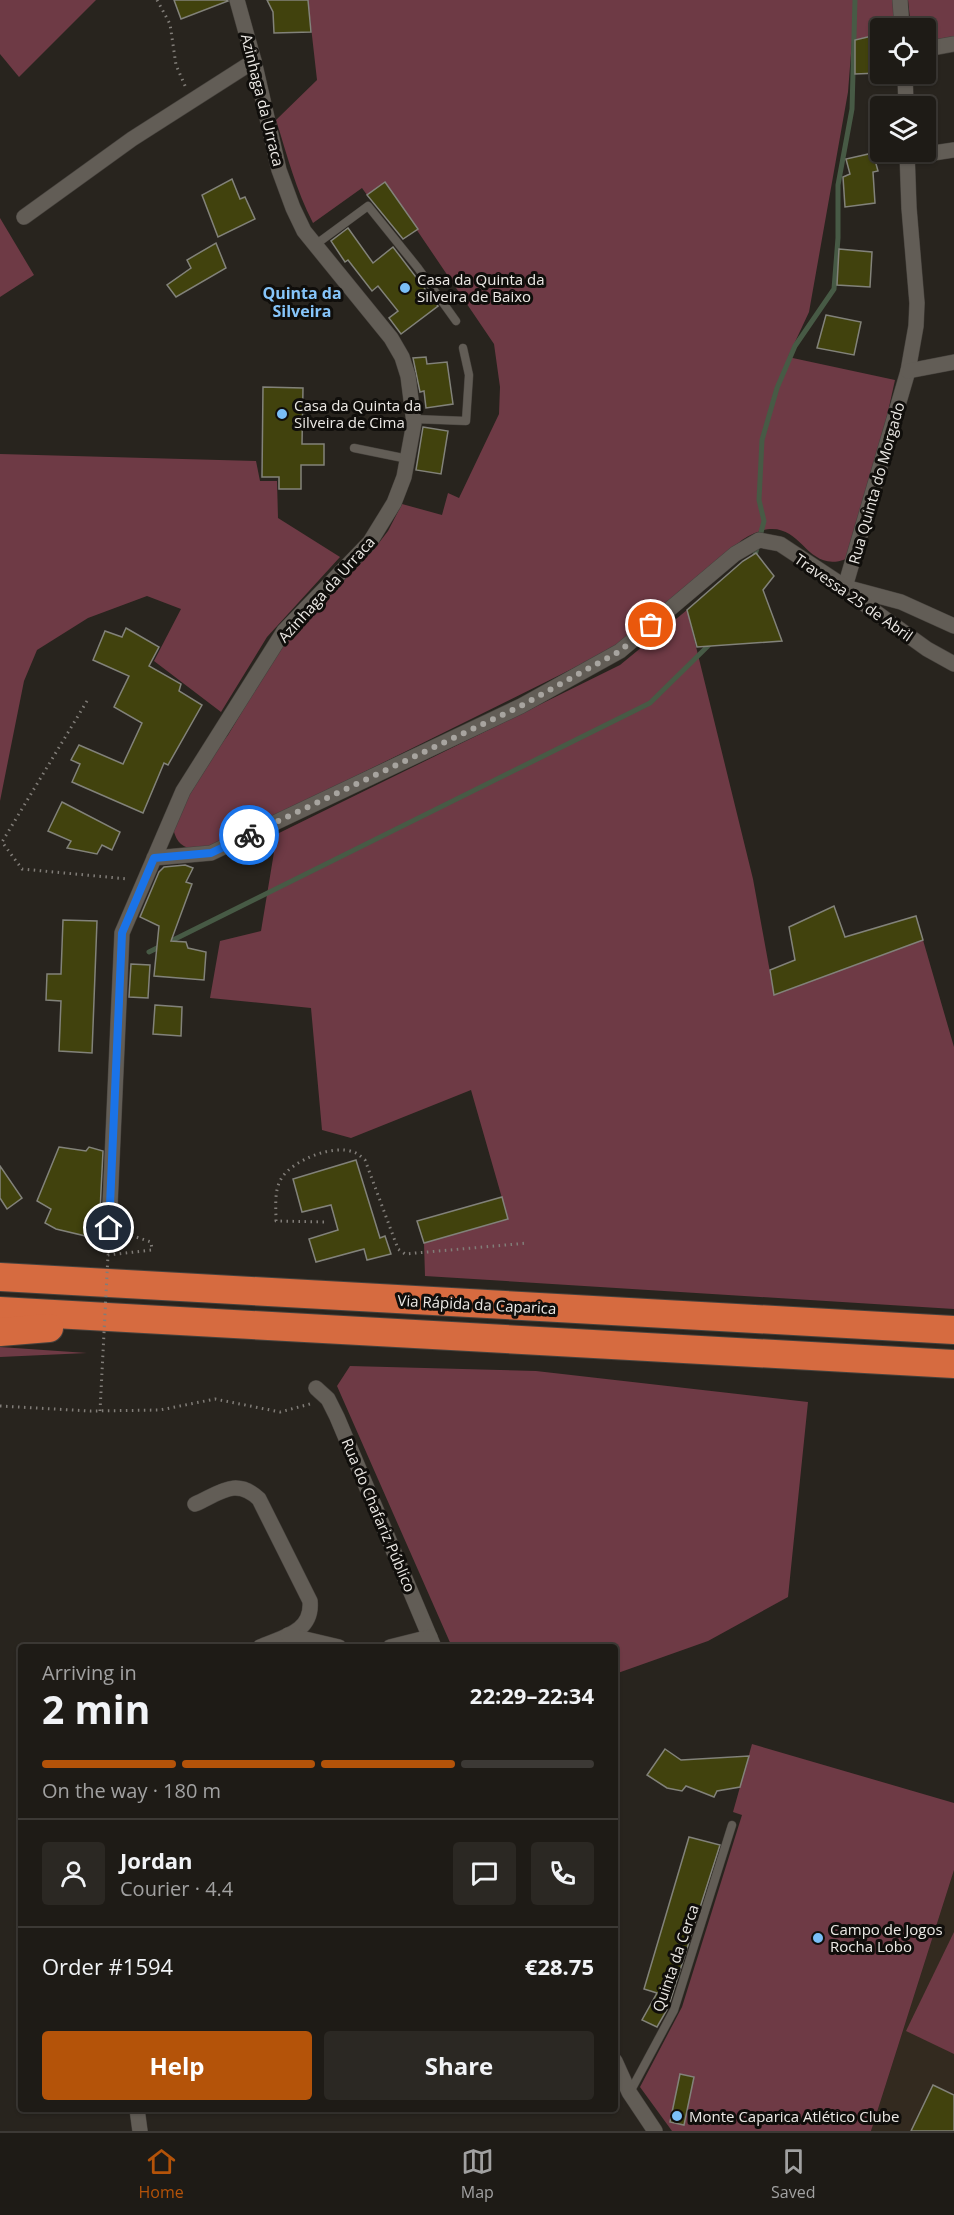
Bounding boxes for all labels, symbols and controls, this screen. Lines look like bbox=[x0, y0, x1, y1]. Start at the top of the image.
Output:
map controls bbox=[870, 18, 936, 162]
button: locate bbox=[870, 18, 936, 84]
street label: Azinhaga da Urraca bbox=[237, 32, 289, 168]
button: layers bbox=[870, 96, 936, 162]
place label: Casa da Quinta da Silveira de Baixo bbox=[417, 269, 545, 306]
marker: Casa da Quinta da Silveira de Baixo bbox=[398, 281, 412, 295]
district label: Quinta da Silveira bbox=[262, 282, 342, 322]
place label: Casa da Quinta da Silveira de Cima bbox=[294, 395, 422, 432]
street label: Rua Quinta do Morgado bbox=[843, 400, 909, 566]
marker: Casa da Quinta da Silveira de Cima bbox=[275, 407, 289, 421]
street label: Azinhaga da Urraca bbox=[273, 532, 379, 646]
street label: Travessa 25 de Abril bbox=[791, 549, 917, 645]
pin bbox=[625, 599, 676, 650]
icon: bag bbox=[634, 608, 667, 641]
courier bbox=[219, 805, 279, 865]
icon: bike bbox=[233, 819, 266, 852]
pin bbox=[83, 1202, 134, 1253]
icon: home bbox=[92, 1211, 125, 1244]
street label: Via Rápida da Caparica bbox=[397, 1290, 557, 1318]
street label: Rua do Chafariz Público bbox=[338, 1435, 420, 1595]
text: Arriving in bbox=[42, 1659, 137, 1686]
text: 22:29–22:34 bbox=[470, 1680, 594, 1710]
text: 2 min bbox=[42, 1682, 150, 1735]
text: On the way · 180 m bbox=[42, 1777, 221, 1804]
button: person bbox=[42, 1842, 105, 1905]
button: chat bbox=[453, 1842, 516, 1905]
button: phone bbox=[531, 1842, 594, 1905]
text: Jordan bbox=[120, 1845, 193, 1875]
text: Courier · 4.4 bbox=[120, 1875, 233, 1902]
street label: Quinta da Cerca bbox=[647, 1902, 703, 2014]
place label: Campo de Jogos Rocha Lobo bbox=[830, 1919, 943, 1956]
marker: Campo de Jogos Rocha Lobo bbox=[811, 1931, 825, 1945]
text: Order #1594 bbox=[42, 1951, 173, 1981]
text: €28.75 bbox=[525, 1951, 594, 1981]
button: Help bbox=[42, 2031, 312, 2100]
button: Share bbox=[324, 2031, 594, 2100]
place label: Monte Caparica Atlético Clube bbox=[689, 2106, 899, 2126]
marker: Monte Caparica Atlético Clube bbox=[670, 2109, 684, 2123]
tab: Home bbox=[139, 2145, 184, 2203]
tab: Map bbox=[461, 2145, 494, 2203]
tab: Saved bbox=[771, 2145, 815, 2203]

